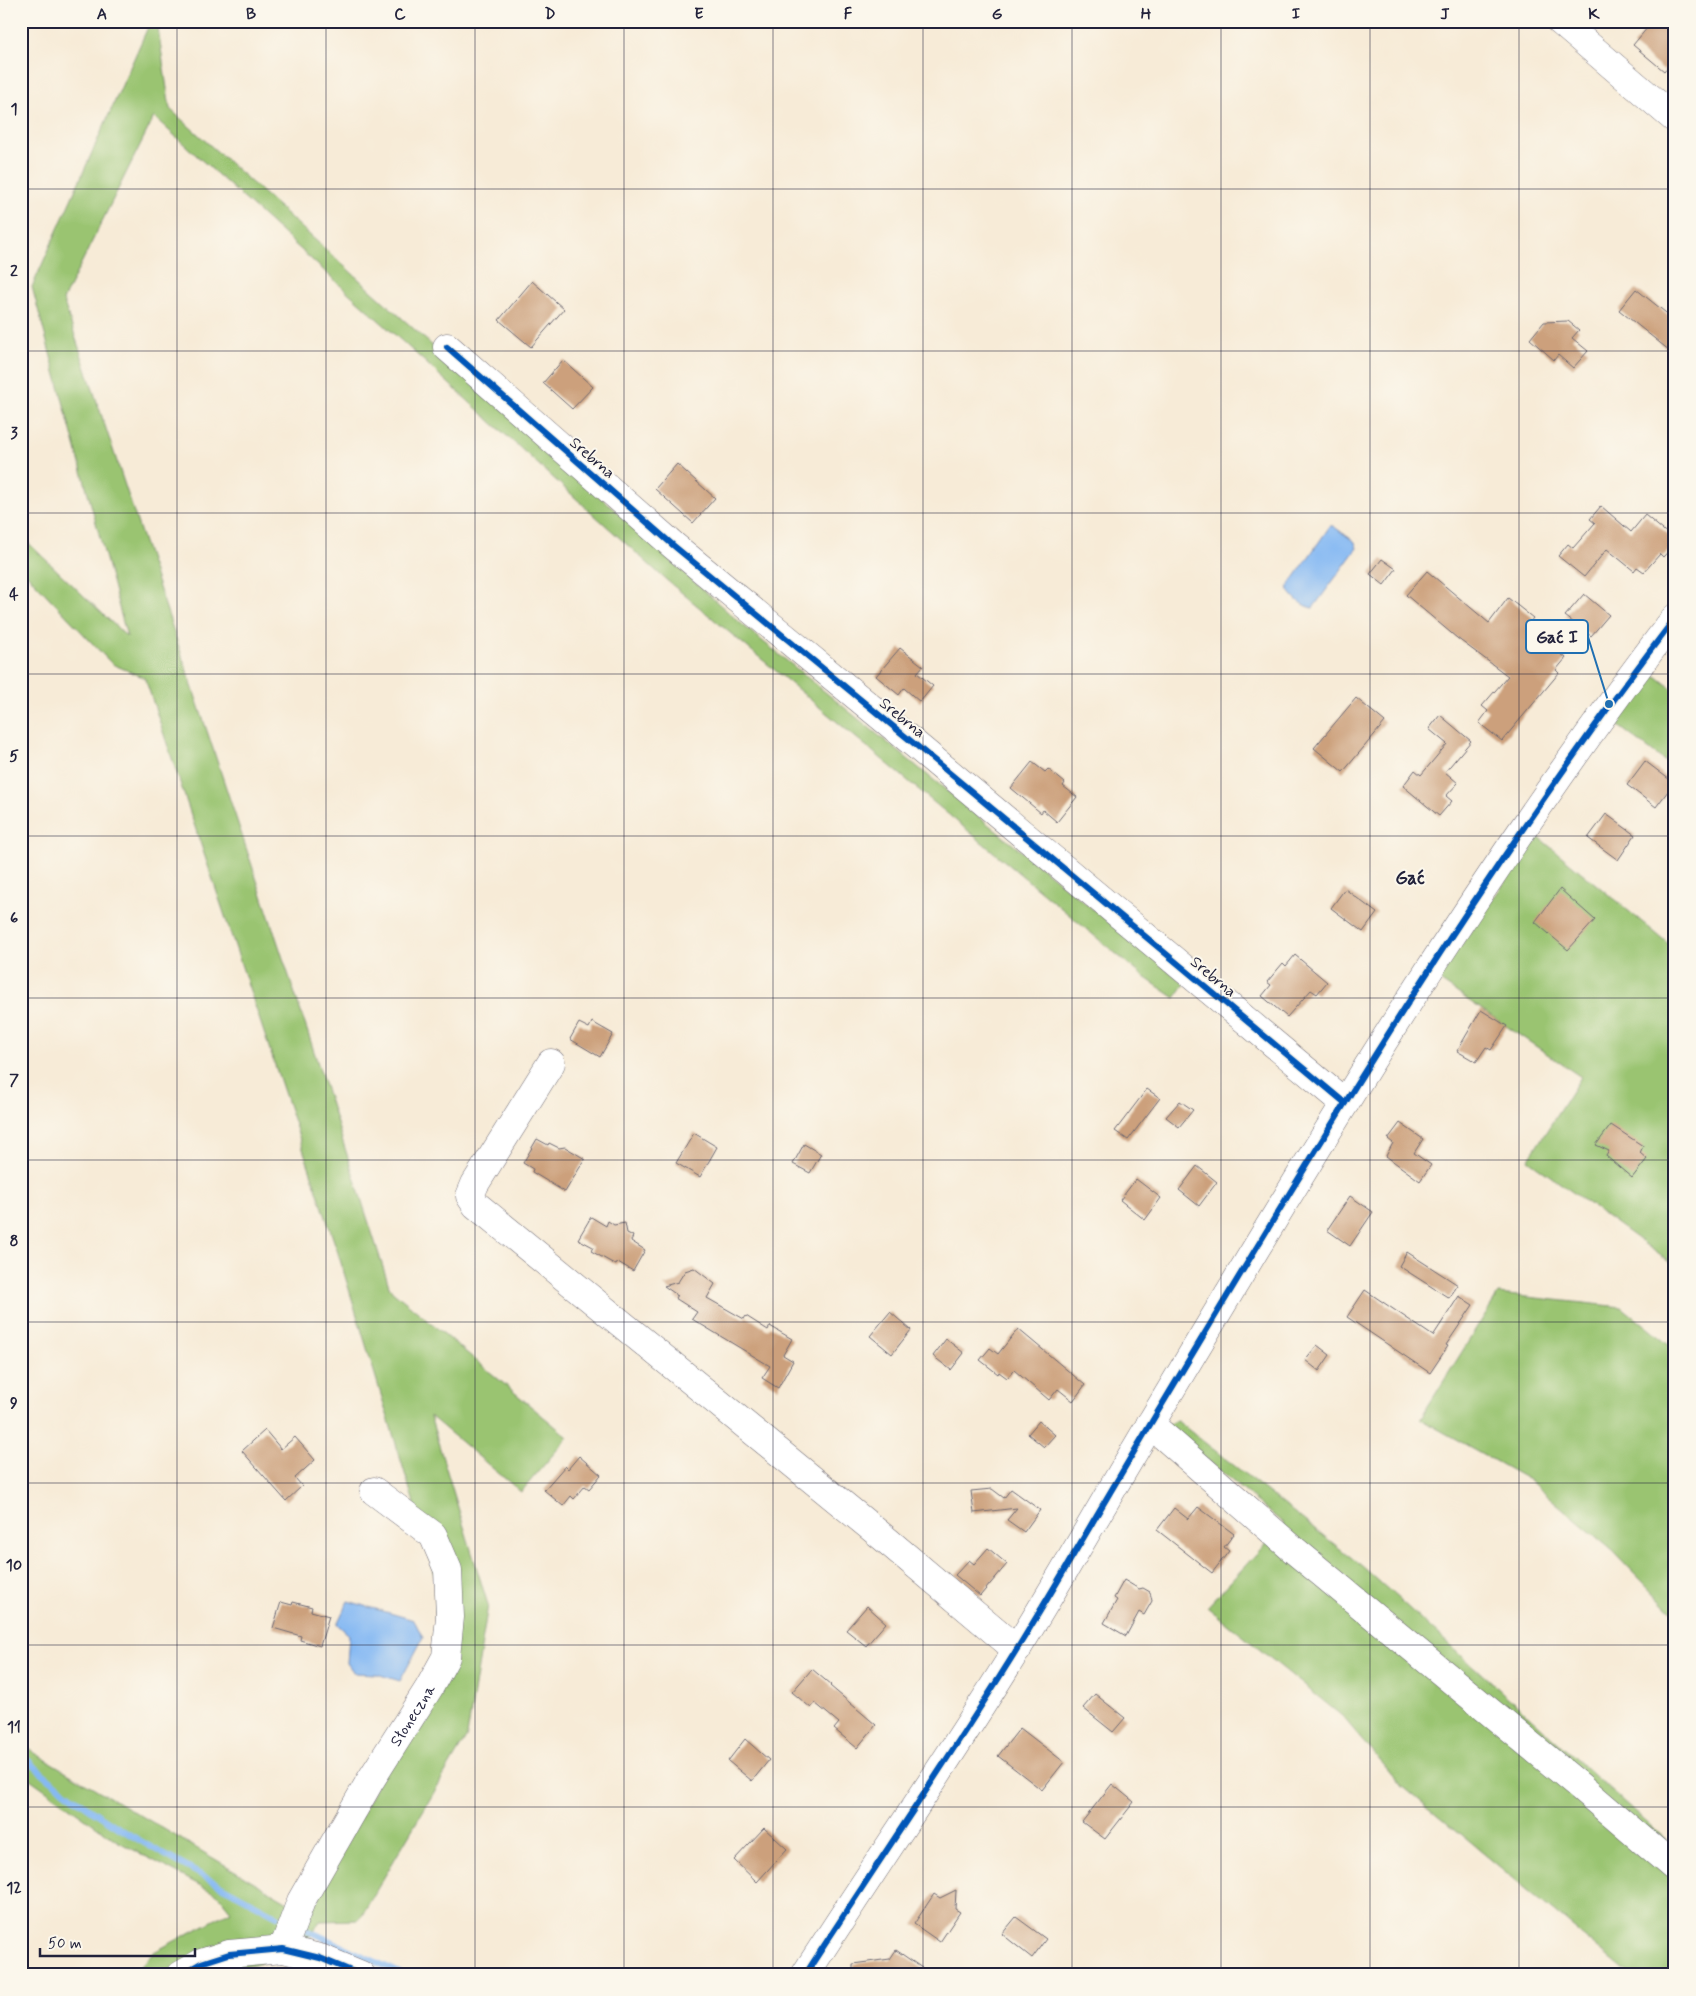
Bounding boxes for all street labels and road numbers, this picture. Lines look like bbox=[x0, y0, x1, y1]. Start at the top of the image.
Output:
street label: Srebrna bbox=[565, 433, 619, 484]
street label: Srebrna bbox=[875, 693, 930, 743]
street label: Srebrna bbox=[1186, 952, 1240, 1003]
street label: Słoneczna bbox=[386, 1680, 441, 1751]

